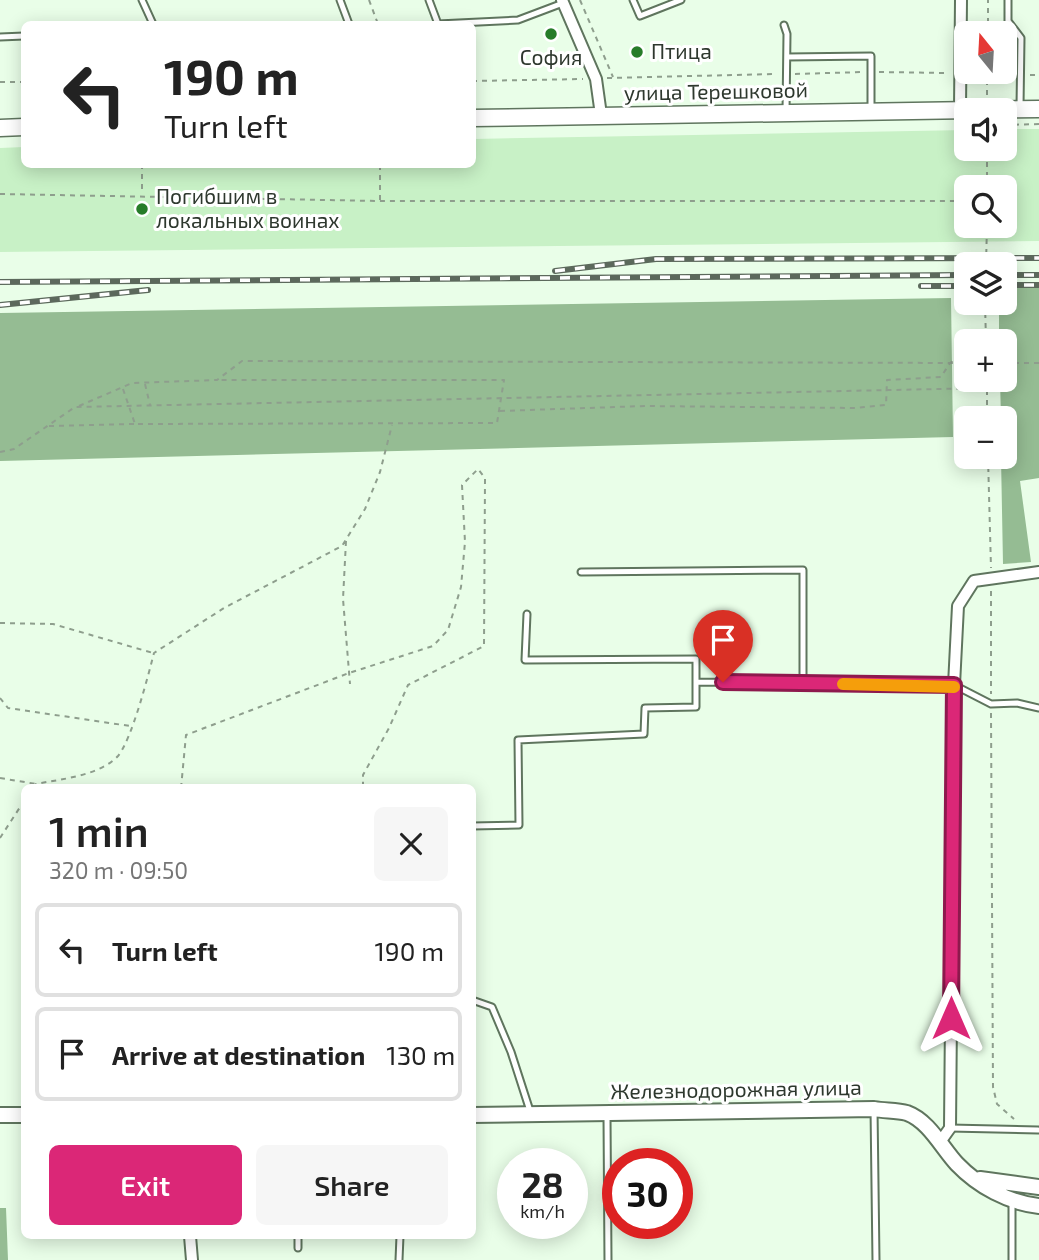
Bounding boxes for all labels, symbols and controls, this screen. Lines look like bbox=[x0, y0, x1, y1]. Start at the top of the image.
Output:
north arrow bbox=[954, 21, 1017, 84]
map controls bbox=[954, 21, 1017, 469]
marker: София bbox=[543, 26, 559, 42]
place label: Птица bbox=[651, 38, 712, 63]
place label: София bbox=[520, 44, 582, 69]
marker: Птица bbox=[629, 44, 645, 60]
text: 190 m bbox=[164, 46, 299, 105]
icon: left bbox=[49, 49, 140, 140]
street label: улица Терешковой bbox=[624, 76, 808, 106]
button: sound bbox=[954, 98, 1017, 161]
text: Turn left bbox=[164, 106, 288, 144]
button: search bbox=[954, 175, 1017, 238]
place label: Погибшим в локальных воинах bbox=[156, 183, 339, 232]
marker: Погибшим в локальных воинах bbox=[134, 201, 150, 217]
button: layers bbox=[954, 252, 1017, 315]
button: + bbox=[954, 329, 1017, 392]
button: − bbox=[954, 406, 1017, 469]
pin bbox=[693, 610, 753, 682]
icon: arrive bbox=[704, 621, 742, 659]
text: 1 min bbox=[49, 805, 149, 855]
button: close bbox=[374, 807, 448, 881]
text: 320 m · 09:50 bbox=[49, 856, 188, 884]
icon: left bbox=[53, 931, 91, 969]
text: Turn left bbox=[112, 935, 218, 966]
text: 190 m bbox=[375, 935, 444, 966]
position arrow bbox=[914, 981, 988, 1055]
icon: arrive bbox=[53, 1035, 91, 1073]
text: Arrive at destination bbox=[112, 1039, 365, 1070]
text: 130 m bbox=[386, 1039, 455, 1070]
street label: Железнодорожная улица bbox=[610, 1074, 862, 1104]
button: Exit bbox=[49, 1145, 242, 1225]
button: Share bbox=[256, 1145, 448, 1225]
speed limit sign: 30 bbox=[602, 1148, 693, 1239]
text: 28 bbox=[521, 1163, 564, 1205]
text: km/h bbox=[520, 1200, 565, 1222]

